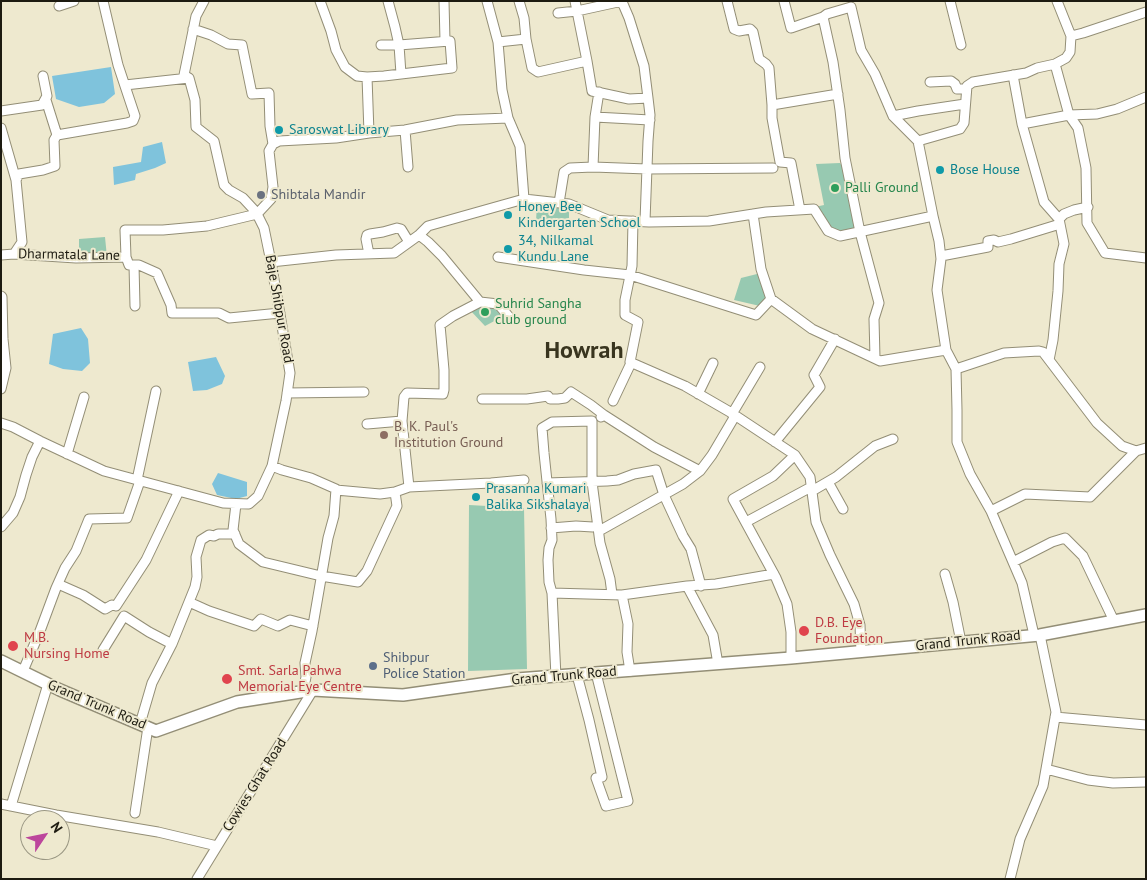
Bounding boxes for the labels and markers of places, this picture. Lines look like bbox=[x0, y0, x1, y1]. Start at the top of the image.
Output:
place label: Saroswat Library bbox=[289, 122, 389, 138]
marker: Saroswat Library bbox=[273, 124, 285, 136]
place label: Bose House bbox=[950, 162, 1020, 178]
marker: Bose House bbox=[934, 164, 946, 176]
place label: Palli Ground bbox=[845, 180, 919, 196]
marker: Palli Ground bbox=[829, 182, 841, 194]
place label: Shibtala Mandir bbox=[271, 187, 366, 203]
marker: Shibtala Mandir bbox=[255, 189, 267, 201]
place label: Honey Bee Kindergarten School bbox=[518, 199, 641, 232]
marker: Honey Bee Kindergarten School bbox=[502, 209, 514, 221]
place label: 34, Nilkamal Kundu Lane bbox=[518, 233, 593, 266]
marker: 34, Nilkamal Kundu Lane bbox=[502, 243, 514, 255]
place label: Suhrid Sangha club ground bbox=[495, 296, 582, 328]
marker: Suhrid Sangha club ground bbox=[479, 306, 491, 318]
place label: B. K. Paul's Institution Ground bbox=[394, 419, 503, 452]
marker: B. K. Paul's Institution Ground bbox=[378, 429, 390, 441]
place label: Prasanna Kumari Balika Sikshalaya bbox=[486, 481, 589, 514]
marker: Prasanna Kumari Balika Sikshalaya bbox=[470, 491, 482, 503]
place label: D.B. Eye Foundation bbox=[815, 615, 883, 648]
marker: D.B. Eye Foundation bbox=[797, 624, 811, 638]
place label: M.B. Nursing Home bbox=[24, 630, 110, 662]
marker: M.B. Nursing Home bbox=[6, 639, 20, 653]
place label: Shibpur Police Station bbox=[383, 650, 465, 682]
marker: Shibpur Police Station bbox=[367, 660, 379, 672]
place label: Smt. Sarla Pahwa Memorial Eye Centre bbox=[238, 663, 362, 696]
marker: Smt. Sarla Pahwa Memorial Eye Centre bbox=[220, 672, 234, 686]

